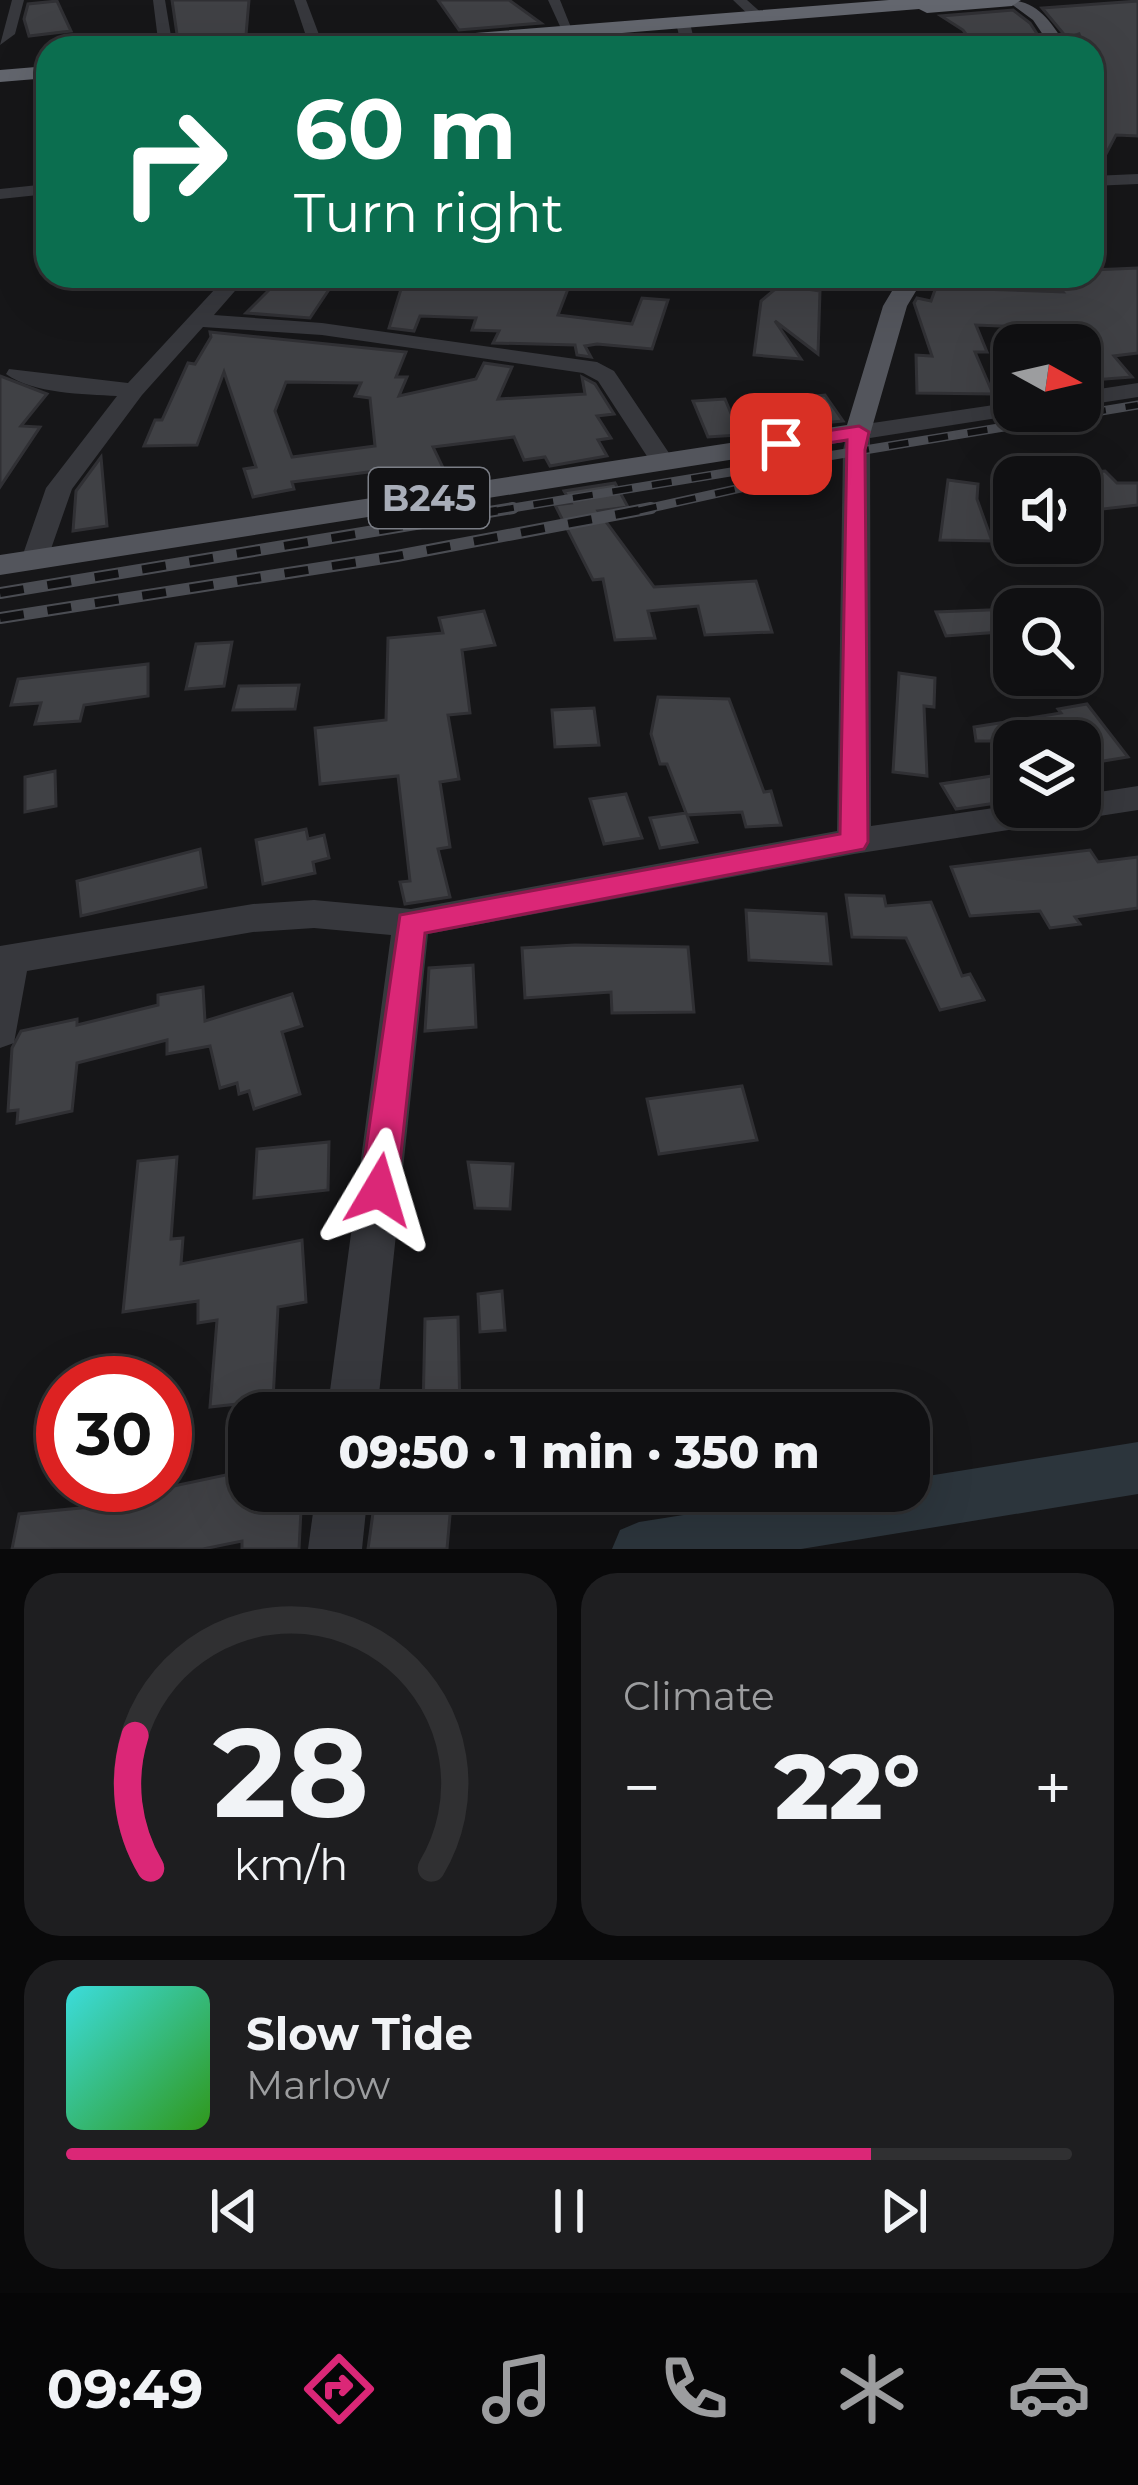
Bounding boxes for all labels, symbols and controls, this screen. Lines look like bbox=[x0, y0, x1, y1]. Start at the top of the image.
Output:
text: 60 m bbox=[294, 78, 516, 180]
icon: right bbox=[96, 84, 252, 240]
text: Turn right bbox=[294, 180, 564, 246]
north arrow bbox=[993, 324, 1101, 432]
map controls bbox=[993, 324, 1101, 828]
pin bbox=[730, 393, 832, 495]
icon: arrive bbox=[748, 411, 814, 477]
button: sound bbox=[993, 456, 1101, 564]
road number: B245 bbox=[369, 468, 489, 528]
button: search bbox=[993, 588, 1101, 696]
button: layers bbox=[993, 720, 1101, 828]
position arrow bbox=[316, 1127, 442, 1253]
speed limit sign: 30 bbox=[36, 1356, 192, 1512]
text: 09:50 · 1 min · 350 m bbox=[338, 1424, 820, 1479]
text: Climate bbox=[623, 1672, 775, 1720]
text: 28 bbox=[212, 1696, 368, 1848]
text: 22° bbox=[775, 1732, 920, 1842]
text: − bbox=[623, 1747, 661, 1828]
text: + bbox=[1034, 1747, 1072, 1828]
text: km/h bbox=[233, 1837, 348, 1890]
text: Slow Tide bbox=[246, 2006, 473, 2061]
text: Marlow bbox=[246, 2061, 390, 2109]
icon: previous bbox=[201, 2178, 267, 2244]
icon: pause bbox=[536, 2178, 602, 2244]
icon: next bbox=[871, 2178, 937, 2244]
icon: directions bbox=[297, 2347, 381, 2431]
icon: music bbox=[475, 2347, 559, 2431]
icon: phone bbox=[652, 2347, 736, 2431]
icon: climate bbox=[830, 2347, 914, 2431]
icon: car bbox=[1007, 2347, 1091, 2431]
text: 09:49 bbox=[47, 2356, 203, 2422]

